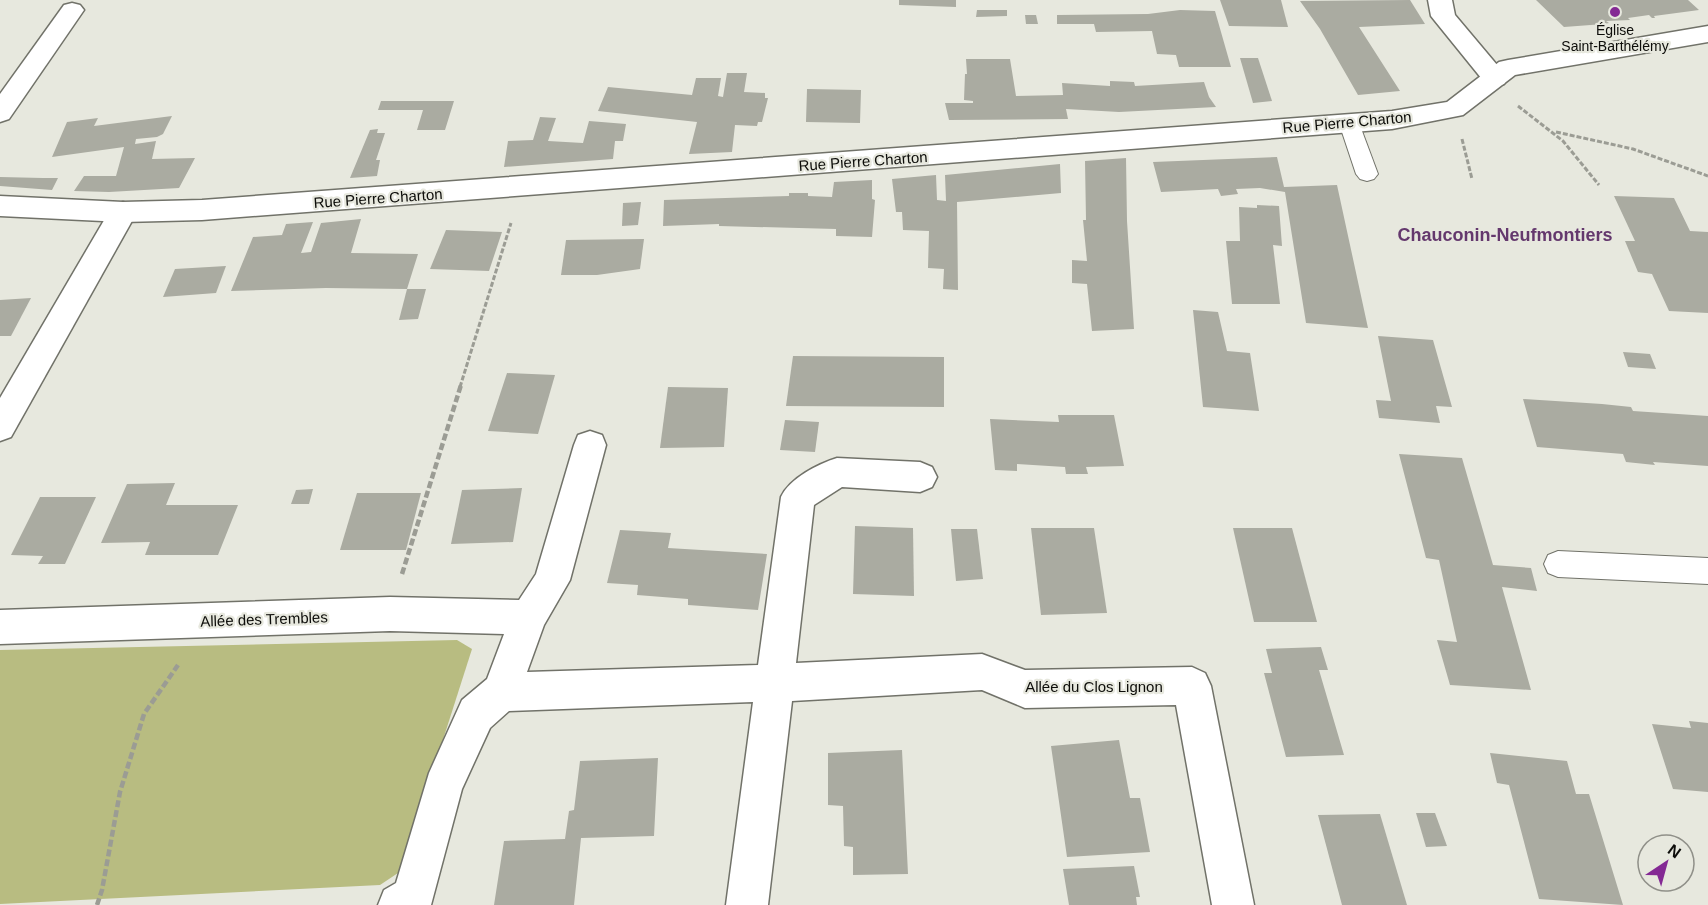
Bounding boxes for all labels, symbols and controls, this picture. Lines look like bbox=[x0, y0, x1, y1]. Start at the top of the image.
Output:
marker: Église Saint-Barthélémy bbox=[1608, 5, 1622, 19]
place label: Église Saint-Barthélémy bbox=[1561, 22, 1669, 54]
street label: Rue Pierre Charton bbox=[1282, 108, 1412, 136]
street label: Rue Pierre Charton bbox=[798, 148, 928, 174]
street label: Rue Pierre Charton bbox=[313, 185, 443, 211]
district label: Chauconin-Neufmontiers bbox=[1397, 225, 1613, 245]
street label: Allée des Trembles bbox=[200, 608, 328, 630]
street label: Allée du Clos Lignon bbox=[1025, 678, 1163, 695]
north arrow bbox=[1636, 833, 1696, 893]
text: N bbox=[1665, 841, 1684, 862]

